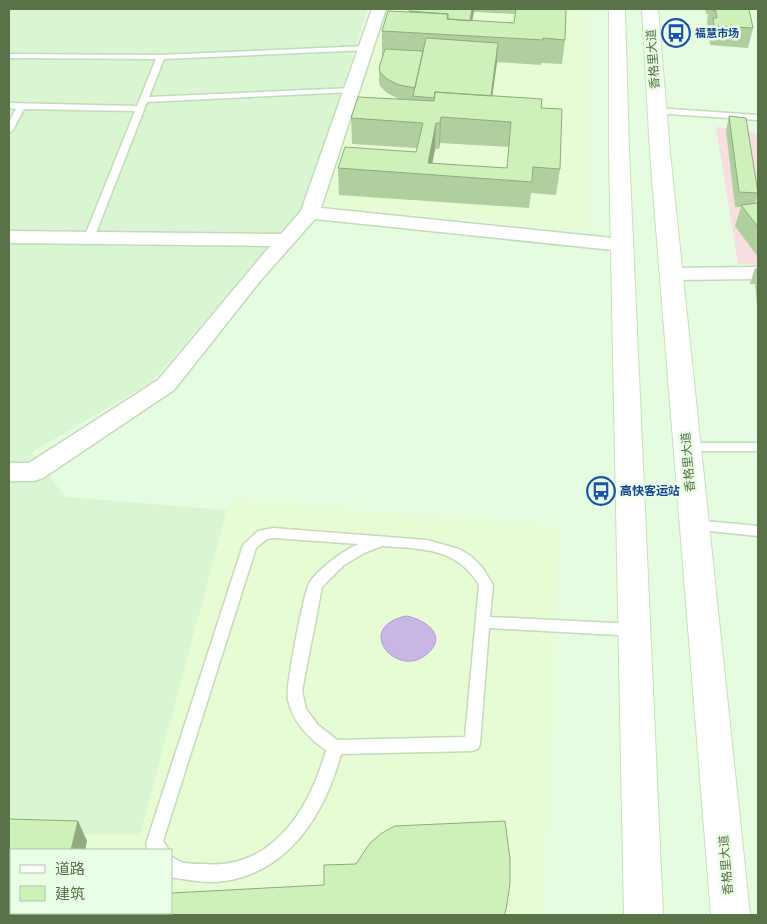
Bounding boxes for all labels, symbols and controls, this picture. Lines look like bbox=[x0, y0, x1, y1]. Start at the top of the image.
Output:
bus stop icon: 福慧市场 bbox=[661, 18, 691, 48]
place label: 福慧市场 bbox=[695, 27, 739, 40]
street label: 香格里大道 bbox=[644, 29, 662, 89]
street label: 香格里大道 bbox=[678, 431, 698, 493]
bus stop icon: 高快客运站 bbox=[586, 476, 616, 506]
place label: 高快客运站 bbox=[620, 484, 680, 498]
street label: 香格里大道 bbox=[716, 834, 736, 896]
legend bbox=[10, 849, 172, 914]
text: 道路 bbox=[55, 860, 85, 878]
text: 建筑 bbox=[55, 885, 85, 903]

